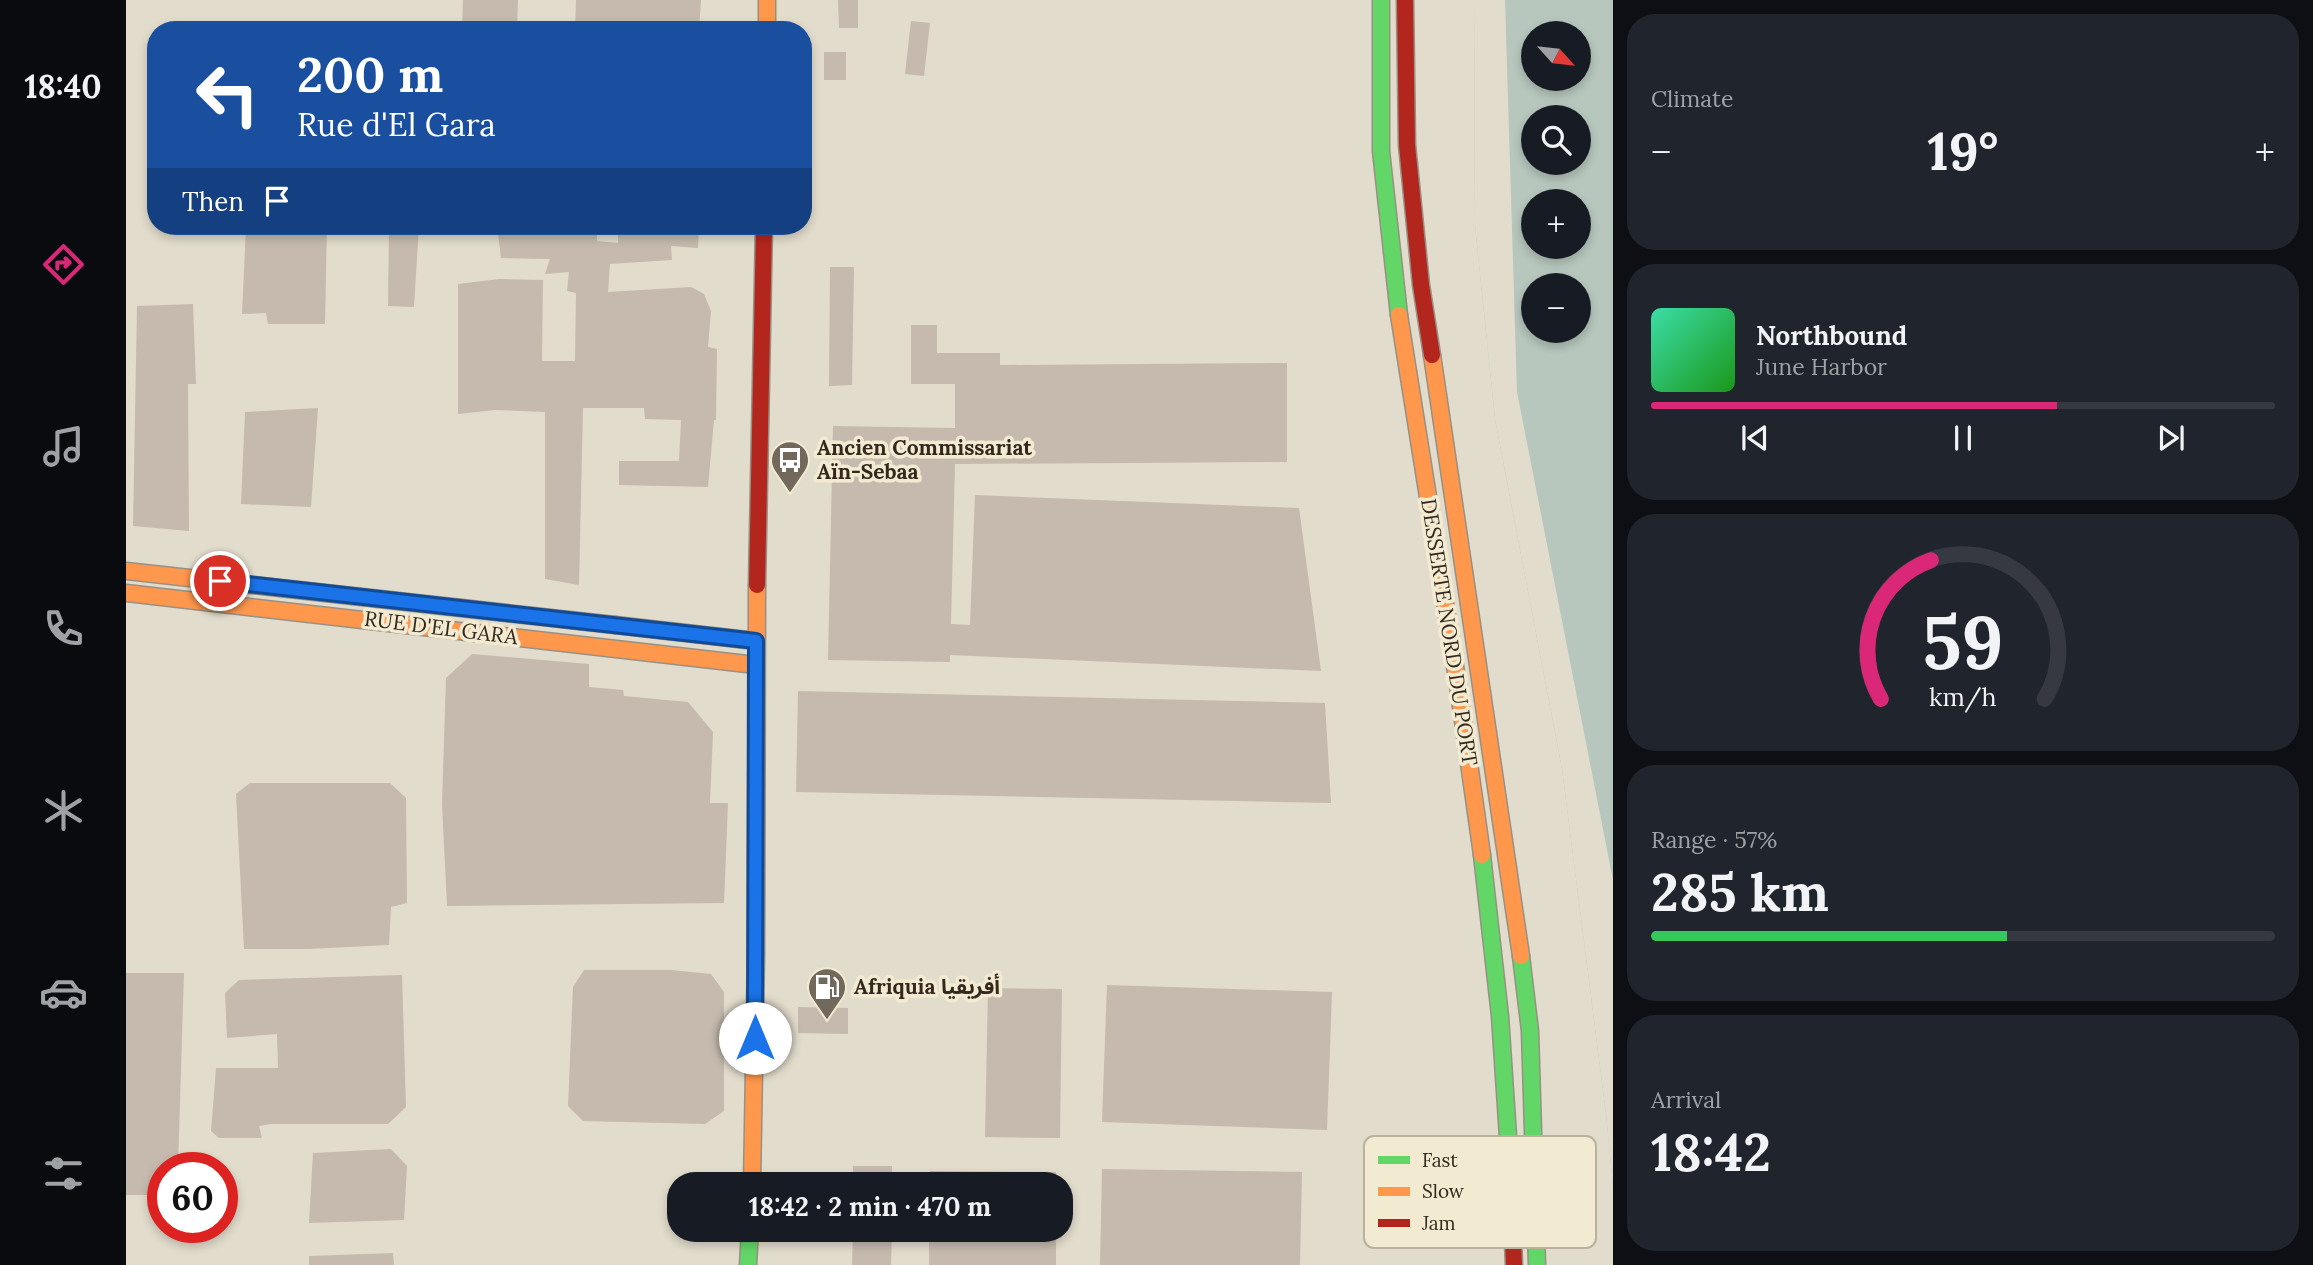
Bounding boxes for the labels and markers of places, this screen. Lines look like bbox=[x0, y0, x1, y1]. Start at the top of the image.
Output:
place label: Ancien Commissariat Aïn-Sebaa bbox=[817, 434, 1032, 485]
bus stop icon: Ancien Commissariat Aïn-Sebaa bbox=[769, 439, 811, 494]
pin bbox=[190, 551, 250, 611]
fuel station icon: Afriquia أفريقيا bbox=[806, 966, 848, 1021]
place label: Afriquia أفريقيا bbox=[854, 973, 1000, 1000]

